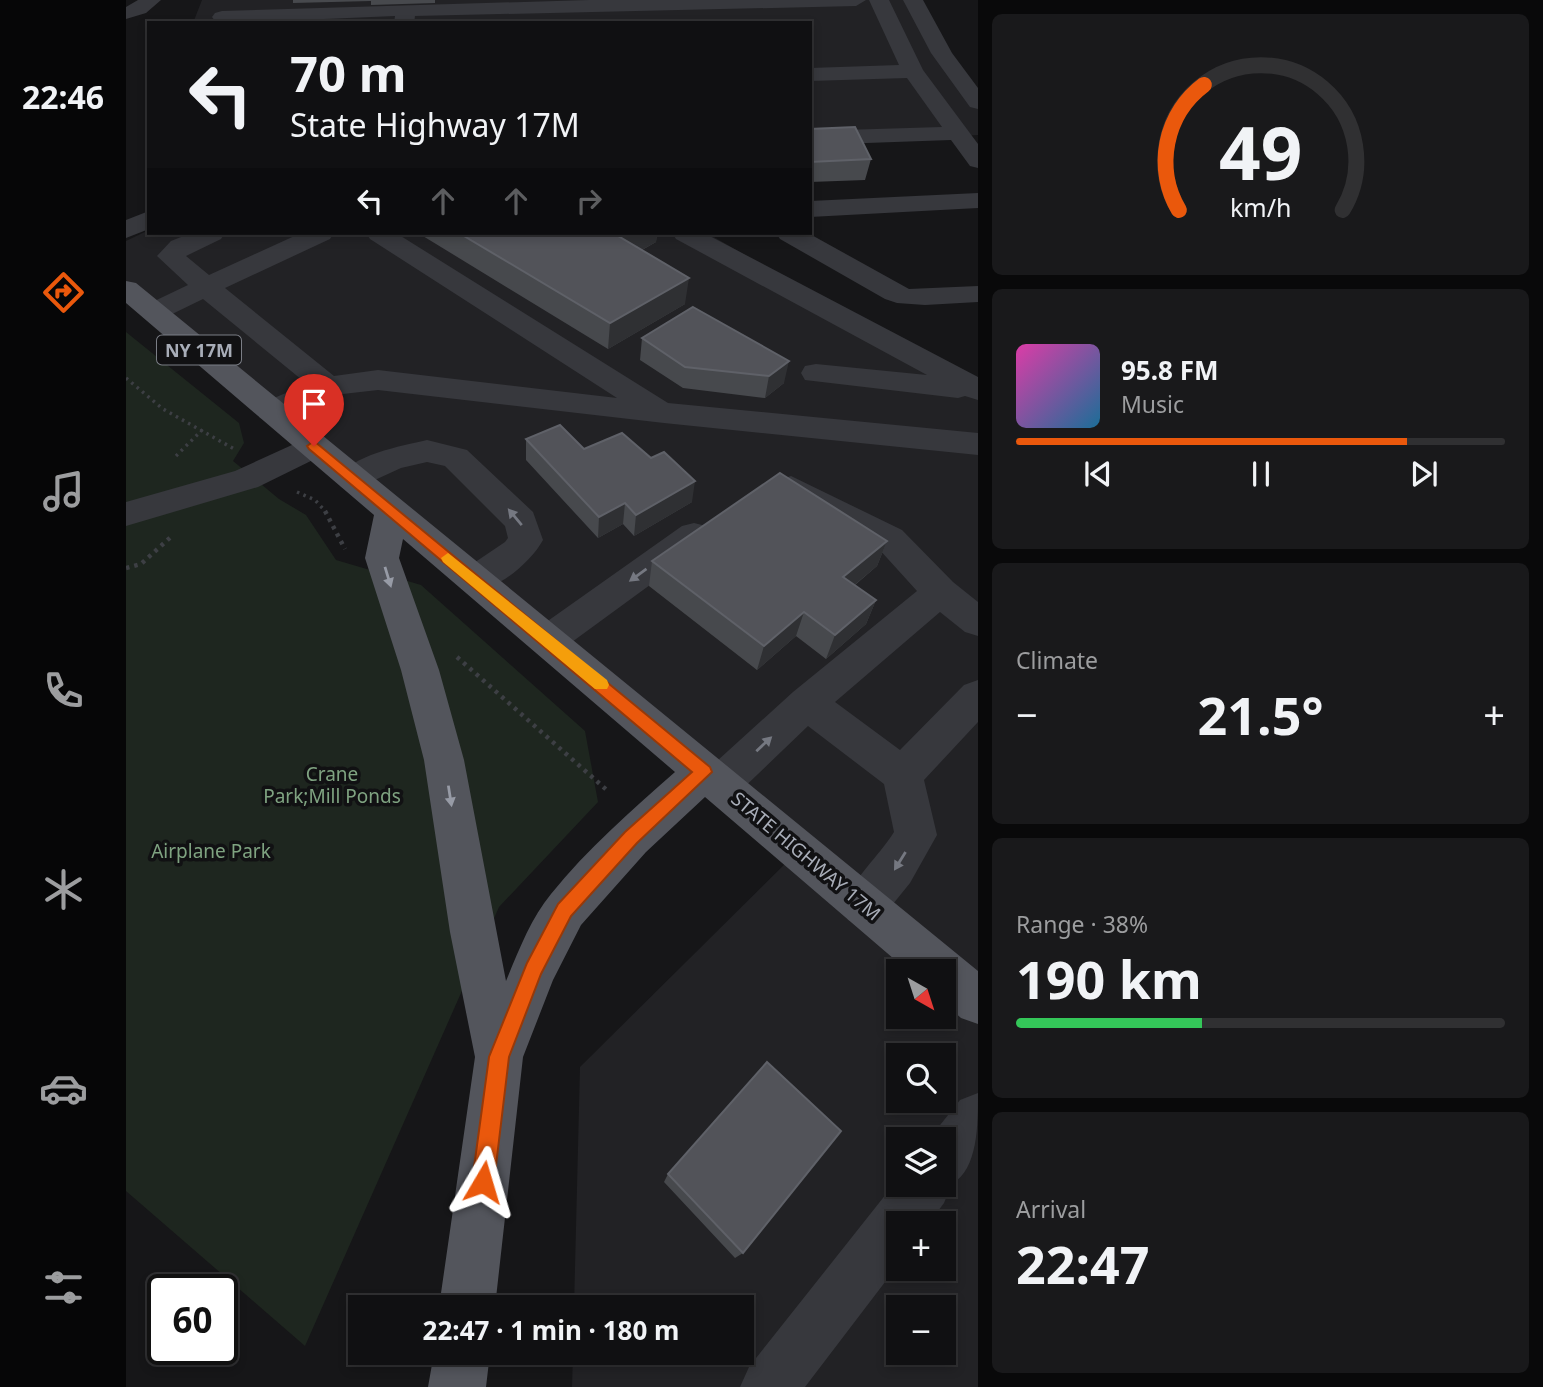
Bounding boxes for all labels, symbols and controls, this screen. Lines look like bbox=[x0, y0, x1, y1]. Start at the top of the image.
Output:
text: 70 m bbox=[290, 40, 407, 106]
icon: left bbox=[175, 49, 266, 140]
text: 22:46 bbox=[22, 75, 104, 118]
text: State Highway 17M bbox=[290, 103, 580, 146]
text: 49 bbox=[1219, 103, 1302, 202]
icon: left bbox=[351, 182, 389, 220]
icon: ahead bbox=[424, 182, 462, 220]
icon: ahead bbox=[497, 182, 535, 220]
icon: right bbox=[570, 182, 608, 220]
text: km/h bbox=[1230, 190, 1291, 224]
icon: directions bbox=[39, 268, 88, 317]
road number: NY 17M bbox=[157, 336, 241, 364]
text: 95.8 FM bbox=[1121, 352, 1218, 388]
pin bbox=[284, 374, 344, 446]
icon: arrive bbox=[295, 385, 333, 423]
text: Music bbox=[1121, 388, 1184, 420]
icon: previous bbox=[1079, 455, 1117, 493]
icon: pause bbox=[1242, 455, 1280, 493]
icon: next bbox=[1405, 455, 1443, 493]
icon: music bbox=[39, 467, 88, 516]
one-way arrow bbox=[507, 508, 522, 526]
one-way arrow bbox=[383, 567, 394, 588]
one-way arrow bbox=[629, 568, 647, 582]
text: Climate bbox=[1016, 644, 1098, 676]
icon: phone bbox=[39, 666, 88, 715]
text: 21.5° bbox=[1198, 679, 1323, 750]
text: − bbox=[1016, 688, 1038, 740]
text: + bbox=[1483, 688, 1505, 740]
one-way arrow bbox=[755, 736, 772, 752]
park label: Crane Park;Mill Ponds bbox=[263, 761, 401, 809]
one-way arrow bbox=[445, 785, 456, 807]
street label: STATE HIGHWAY 17M bbox=[726, 786, 886, 926]
park label: Airplane Park bbox=[151, 838, 271, 864]
one-way arrow bbox=[893, 852, 906, 871]
icon: climate bbox=[39, 865, 88, 914]
text: Range · 38% bbox=[1016, 908, 1148, 940]
text: 190 km bbox=[1016, 943, 1202, 1014]
north arrow bbox=[886, 959, 956, 1029]
map controls bbox=[886, 959, 956, 1365]
button: search bbox=[886, 1043, 956, 1113]
icon: car bbox=[39, 1064, 88, 1113]
button: layers bbox=[886, 1127, 956, 1197]
position arrow bbox=[446, 1145, 520, 1219]
text: Arrival bbox=[1016, 1193, 1086, 1225]
button: + bbox=[886, 1211, 956, 1281]
text: 22:47 bbox=[1016, 1228, 1150, 1299]
icon: filters bbox=[39, 1263, 88, 1312]
speed limit sign: 60 bbox=[147, 1274, 238, 1365]
button: − bbox=[886, 1295, 956, 1365]
text: 22:47 · 1 min · 180 m bbox=[423, 1312, 679, 1348]

